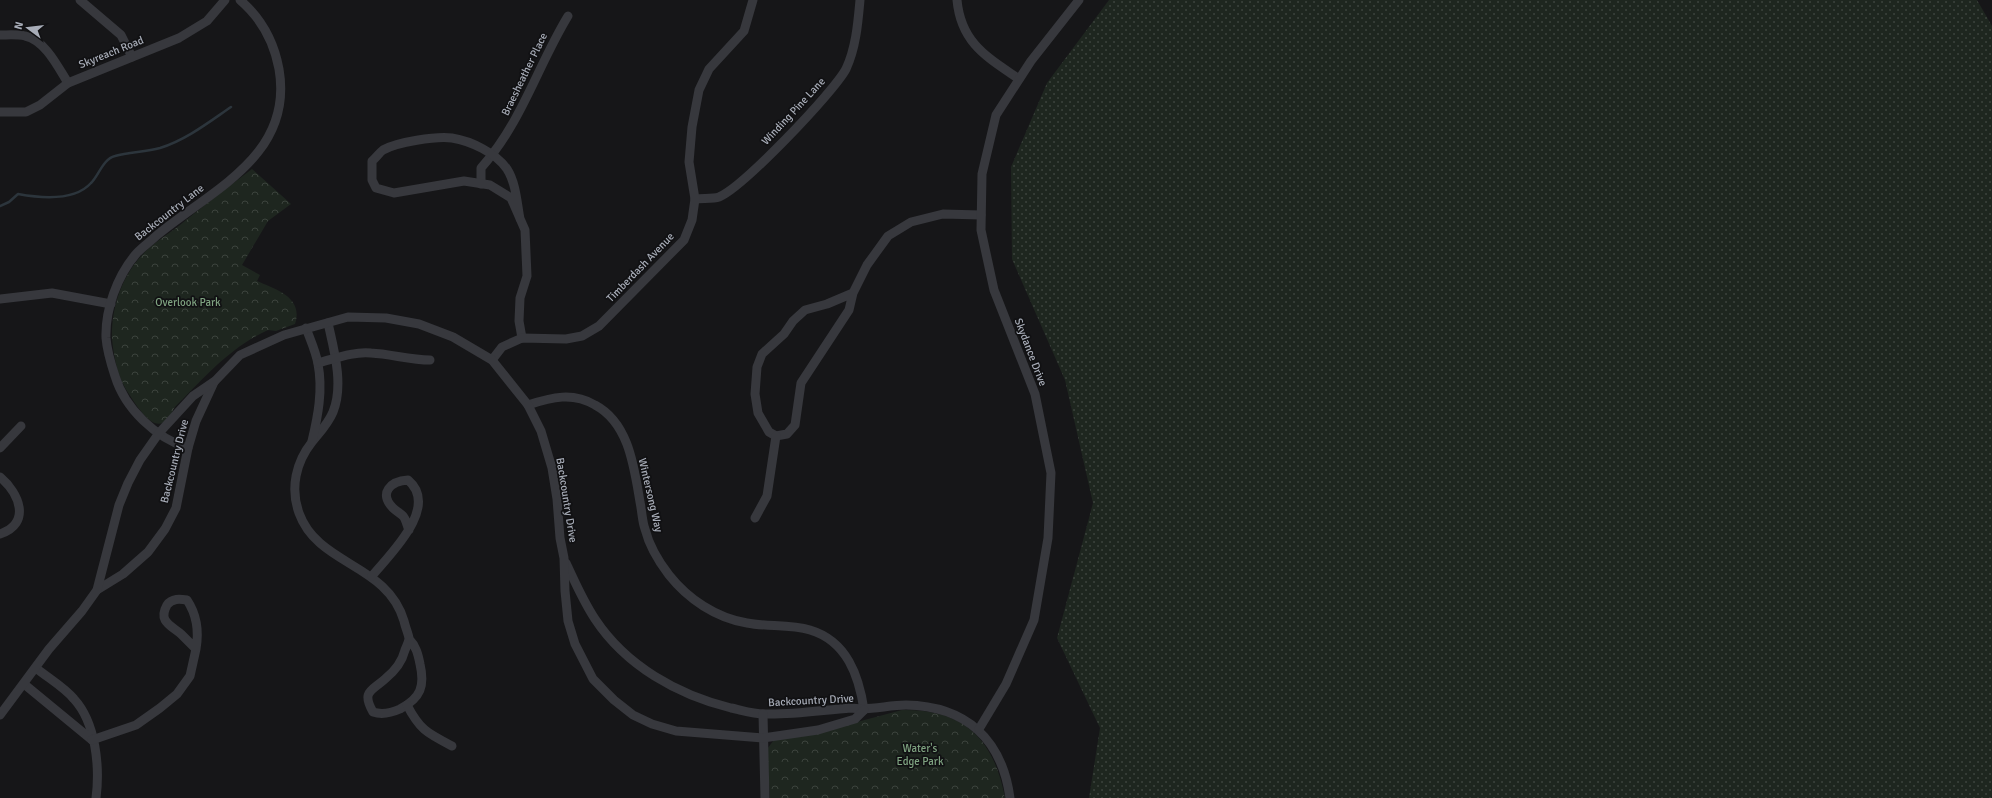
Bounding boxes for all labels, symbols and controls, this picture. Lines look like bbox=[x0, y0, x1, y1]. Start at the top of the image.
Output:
north arrow bbox=[8, 8, 48, 48]
text: N bbox=[12, 20, 26, 31]
street label: Braesheather Place bbox=[499, 31, 550, 118]
street label: Skyreach Road bbox=[77, 33, 146, 71]
street label: Winding Pine Lane bbox=[759, 75, 828, 148]
street label: Backcountry Lane bbox=[132, 181, 206, 243]
street label: Timberdash Avenue bbox=[604, 230, 677, 305]
park label: Overlook Park bbox=[155, 296, 221, 309]
street label: Skydance Drive bbox=[1012, 316, 1049, 388]
street label: Backcountry Drive bbox=[158, 418, 191, 504]
street label: Backcountry Drive bbox=[553, 457, 580, 544]
street label: Wintersong Way bbox=[636, 457, 666, 534]
street label: Backcountry Drive bbox=[768, 692, 854, 709]
park label: Water's Edge Park bbox=[897, 742, 944, 768]

